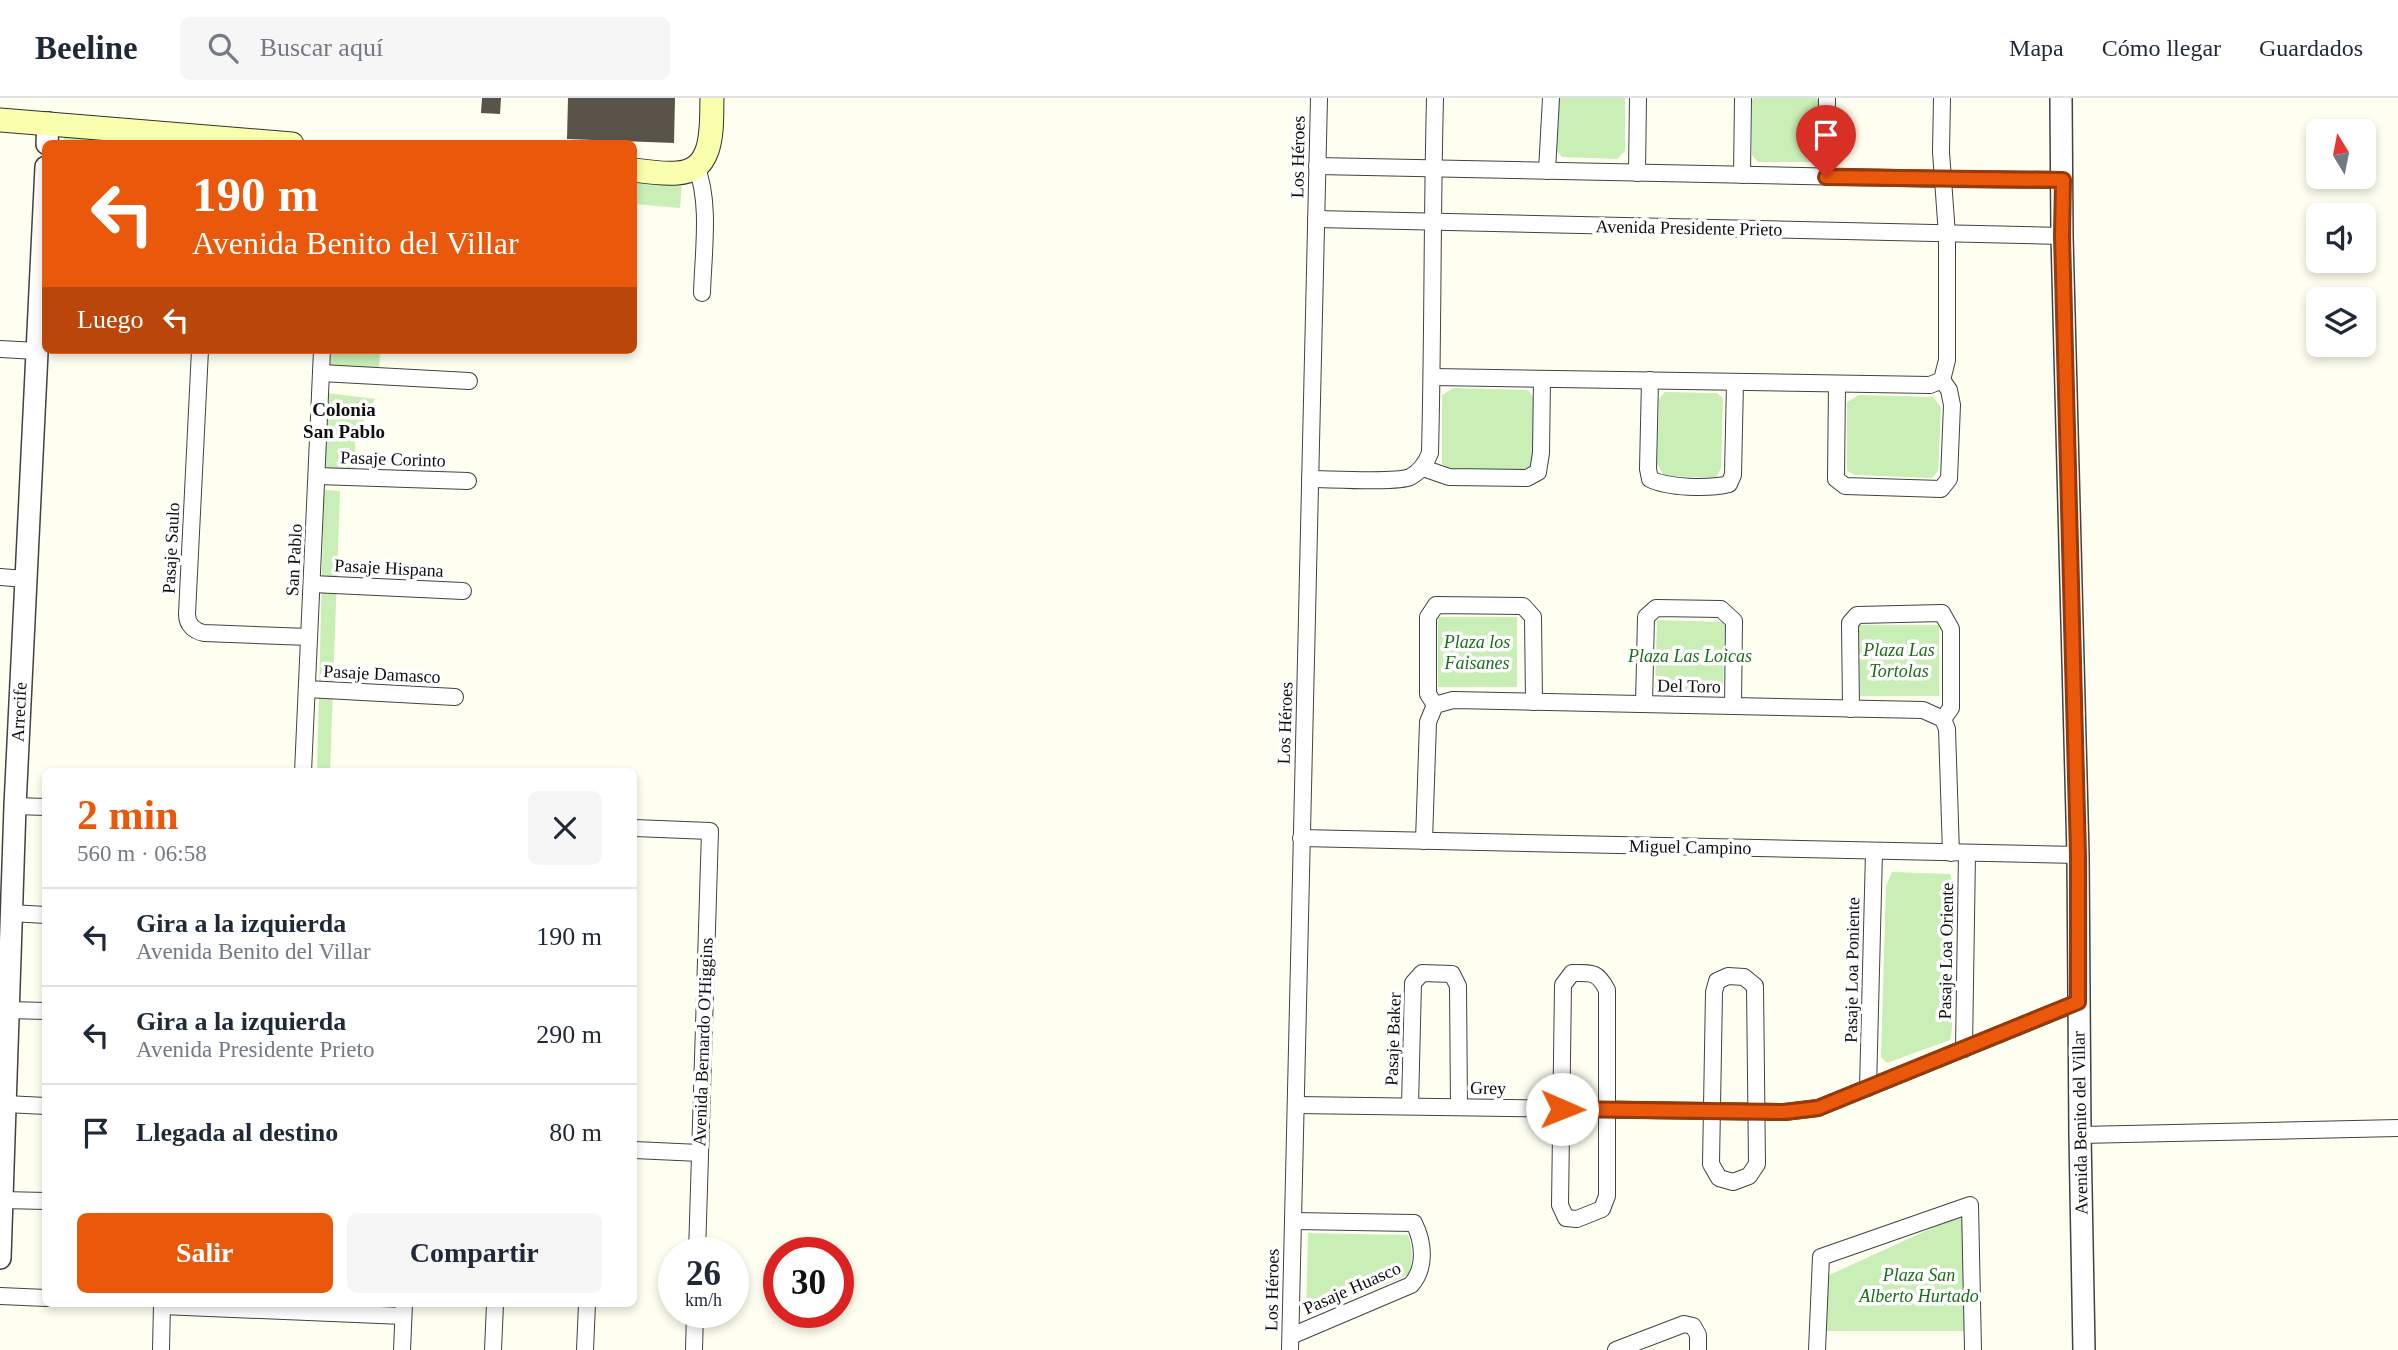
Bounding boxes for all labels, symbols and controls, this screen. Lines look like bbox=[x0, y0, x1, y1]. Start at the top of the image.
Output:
search box bbox=[180, 17, 670, 80]
icon: search bbox=[204, 29, 242, 67]
text: Beeline bbox=[35, 30, 138, 66]
text: Buscar aquí bbox=[260, 33, 383, 62]
text: Mapa bbox=[2009, 35, 2064, 61]
text: Cómo llegar bbox=[2102, 35, 2221, 61]
text: Guardados bbox=[2259, 35, 2363, 61]
pin bbox=[1796, 105, 1856, 177]
street label: Los Héroes bbox=[1287, 116, 1309, 198]
icon: arrive bbox=[1807, 116, 1845, 154]
north arrow bbox=[2306, 119, 2376, 189]
map controls bbox=[2306, 119, 2376, 357]
text: 190 m bbox=[192, 167, 319, 222]
icon: left bbox=[77, 168, 168, 259]
button: sound bbox=[2306, 203, 2376, 273]
street label: Avenida Presidente Prieto bbox=[1596, 216, 1782, 240]
text: Avenida Benito del Villar bbox=[192, 225, 519, 261]
button: layers bbox=[2306, 287, 2376, 357]
icon: left bbox=[157, 301, 195, 339]
text: Luego bbox=[77, 305, 143, 334]
district label: Colonia San Pablo bbox=[303, 399, 385, 442]
street label: Pasaje Corinto bbox=[340, 447, 446, 471]
street label: Pasaje Saulo bbox=[159, 502, 183, 594]
street label: San Pablo bbox=[282, 523, 306, 597]
street label: Pasaje Hispana bbox=[334, 555, 444, 581]
park label: Plaza los Faisanes bbox=[1443, 632, 1510, 673]
park label: Plaza Las Tortolas bbox=[1862, 640, 1935, 681]
park label: Plaza Las Loicas bbox=[1627, 646, 1752, 666]
street label: Pasaje Damasco bbox=[323, 661, 441, 687]
street label: Del Toro bbox=[1657, 675, 1721, 697]
street label: Los Héroes bbox=[1274, 681, 1296, 765]
street label: Arrecife bbox=[7, 682, 31, 742]
button: close bbox=[528, 791, 602, 865]
text: 2 min bbox=[77, 792, 179, 838]
street label: Miguel Campino bbox=[1629, 836, 1751, 858]
text: 560 m · 06:58 bbox=[77, 841, 207, 866]
street label: Pasaje Loa Oriente bbox=[1935, 882, 1957, 1020]
street label: Pasaje Loa Poniente bbox=[1841, 897, 1863, 1043]
text: Gira a la izquierda bbox=[136, 909, 346, 938]
icon: left bbox=[77, 918, 115, 956]
text: 190 m bbox=[536, 922, 602, 951]
street label: Avenida Bernardo O'Higgins bbox=[689, 937, 717, 1147]
text: Avenida Benito del Villar bbox=[136, 939, 371, 964]
street label: Pasaje Baker bbox=[1381, 992, 1405, 1086]
text: Gira a la izquierda bbox=[136, 1007, 346, 1036]
icon: left bbox=[77, 1016, 115, 1054]
text: 290 m bbox=[536, 1020, 602, 1049]
street label: Avenida Benito del Villar bbox=[2068, 1031, 2092, 1215]
text: Avenida Presidente Prieto bbox=[136, 1037, 374, 1062]
position arrow bbox=[1525, 1072, 1599, 1146]
street label: Grey bbox=[1470, 1078, 1506, 1098]
icon: arrive bbox=[77, 1114, 115, 1152]
text: Llegada al destino bbox=[136, 1118, 338, 1147]
text: 80 m bbox=[549, 1118, 602, 1147]
button: Salir bbox=[77, 1213, 333, 1293]
button: Compartir bbox=[347, 1213, 602, 1293]
speed limit sign: 30 bbox=[763, 1237, 854, 1328]
street label: Los Héroes bbox=[1261, 1249, 1283, 1331]
text: 26 bbox=[686, 1254, 721, 1293]
street label: Pasaje Huasco bbox=[1300, 1258, 1404, 1318]
park label: Plaza San Alberto Hurtado bbox=[1858, 1265, 1979, 1306]
text: km/h bbox=[685, 1290, 722, 1310]

